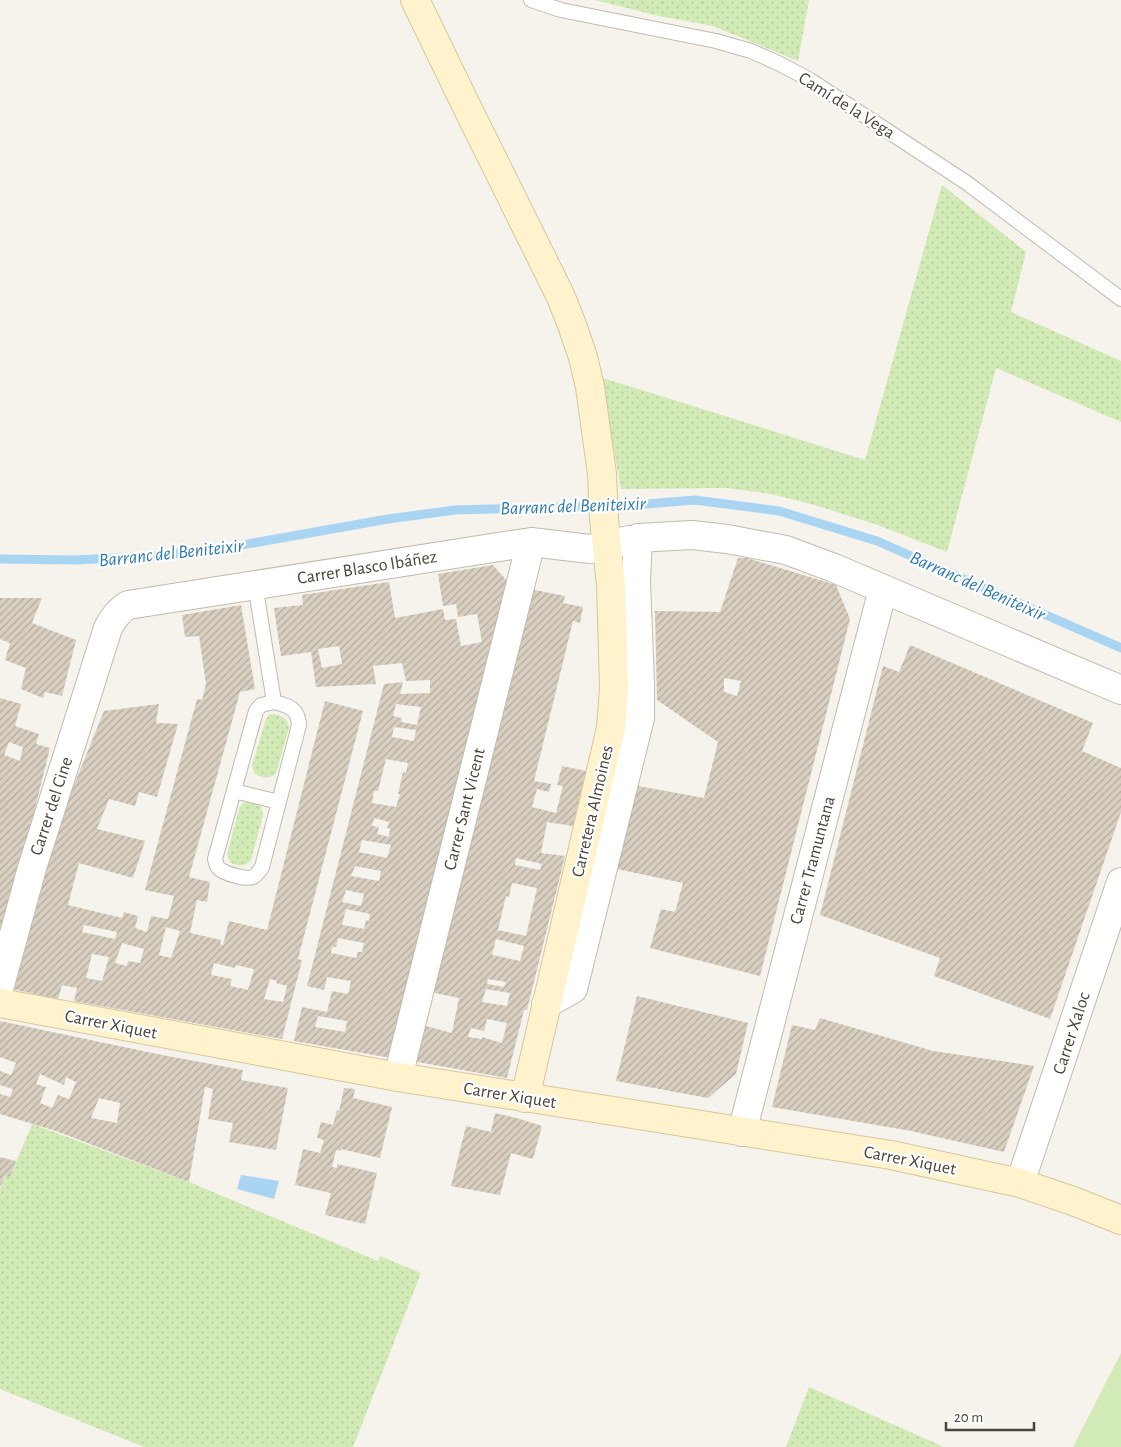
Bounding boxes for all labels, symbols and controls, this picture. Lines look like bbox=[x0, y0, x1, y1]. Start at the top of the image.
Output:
street label: Camí de la Vega bbox=[795, 69, 898, 143]
water label: Barranc del Beniteixir bbox=[500, 494, 647, 519]
water label: Barranc del Beniteixir bbox=[98, 536, 245, 571]
street label: Carrer Blasco Ibáñez bbox=[296, 548, 438, 588]
water label: Barranc del Beniteixir bbox=[907, 548, 1048, 625]
street label: Carretera Almoines bbox=[569, 744, 617, 879]
street label: Carrer Sant Vicent bbox=[441, 746, 489, 872]
street label: Carrer del Cine bbox=[28, 755, 76, 858]
street label: Carrer Tramuntana bbox=[787, 794, 839, 926]
street label: Carrer Xaloc bbox=[1050, 990, 1094, 1077]
street label: Carrer Xiquet bbox=[63, 1007, 159, 1043]
street label: Carrer Xiquet bbox=[462, 1080, 558, 1112]
street label: Carrer Xiquet bbox=[862, 1143, 958, 1179]
scale bar bbox=[946, 1400, 1034, 1432]
text: 20 m bbox=[954, 1410, 983, 1425]

